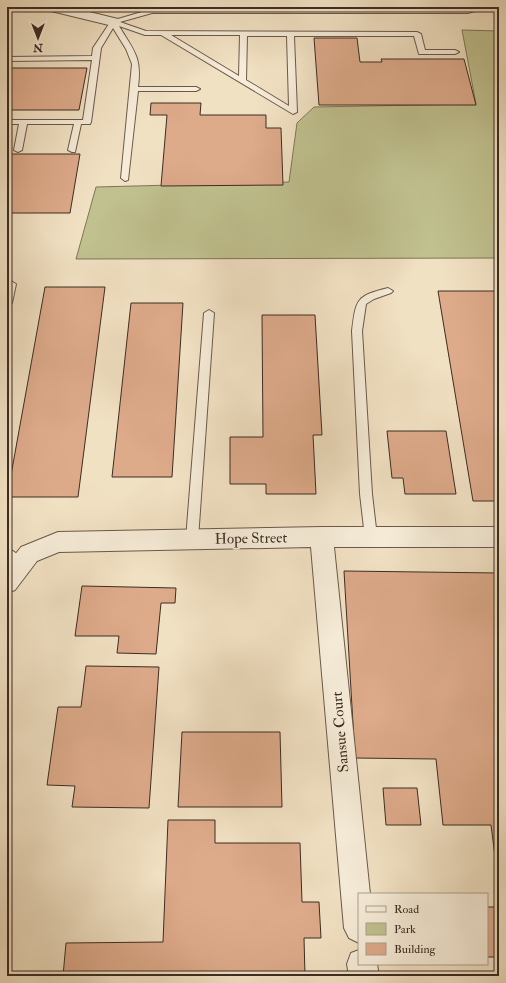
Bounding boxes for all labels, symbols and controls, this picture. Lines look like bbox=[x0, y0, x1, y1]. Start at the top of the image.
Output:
north arrow bbox=[18, 18, 58, 58]
text: N bbox=[32, 41, 44, 54]
street label: Hope Street bbox=[215, 528, 288, 550]
street label: Sansue Court bbox=[327, 691, 353, 773]
legend bbox=[358, 893, 488, 965]
text: Road bbox=[394, 902, 419, 917]
text: Park bbox=[394, 922, 416, 937]
text: Building bbox=[394, 942, 437, 957]

